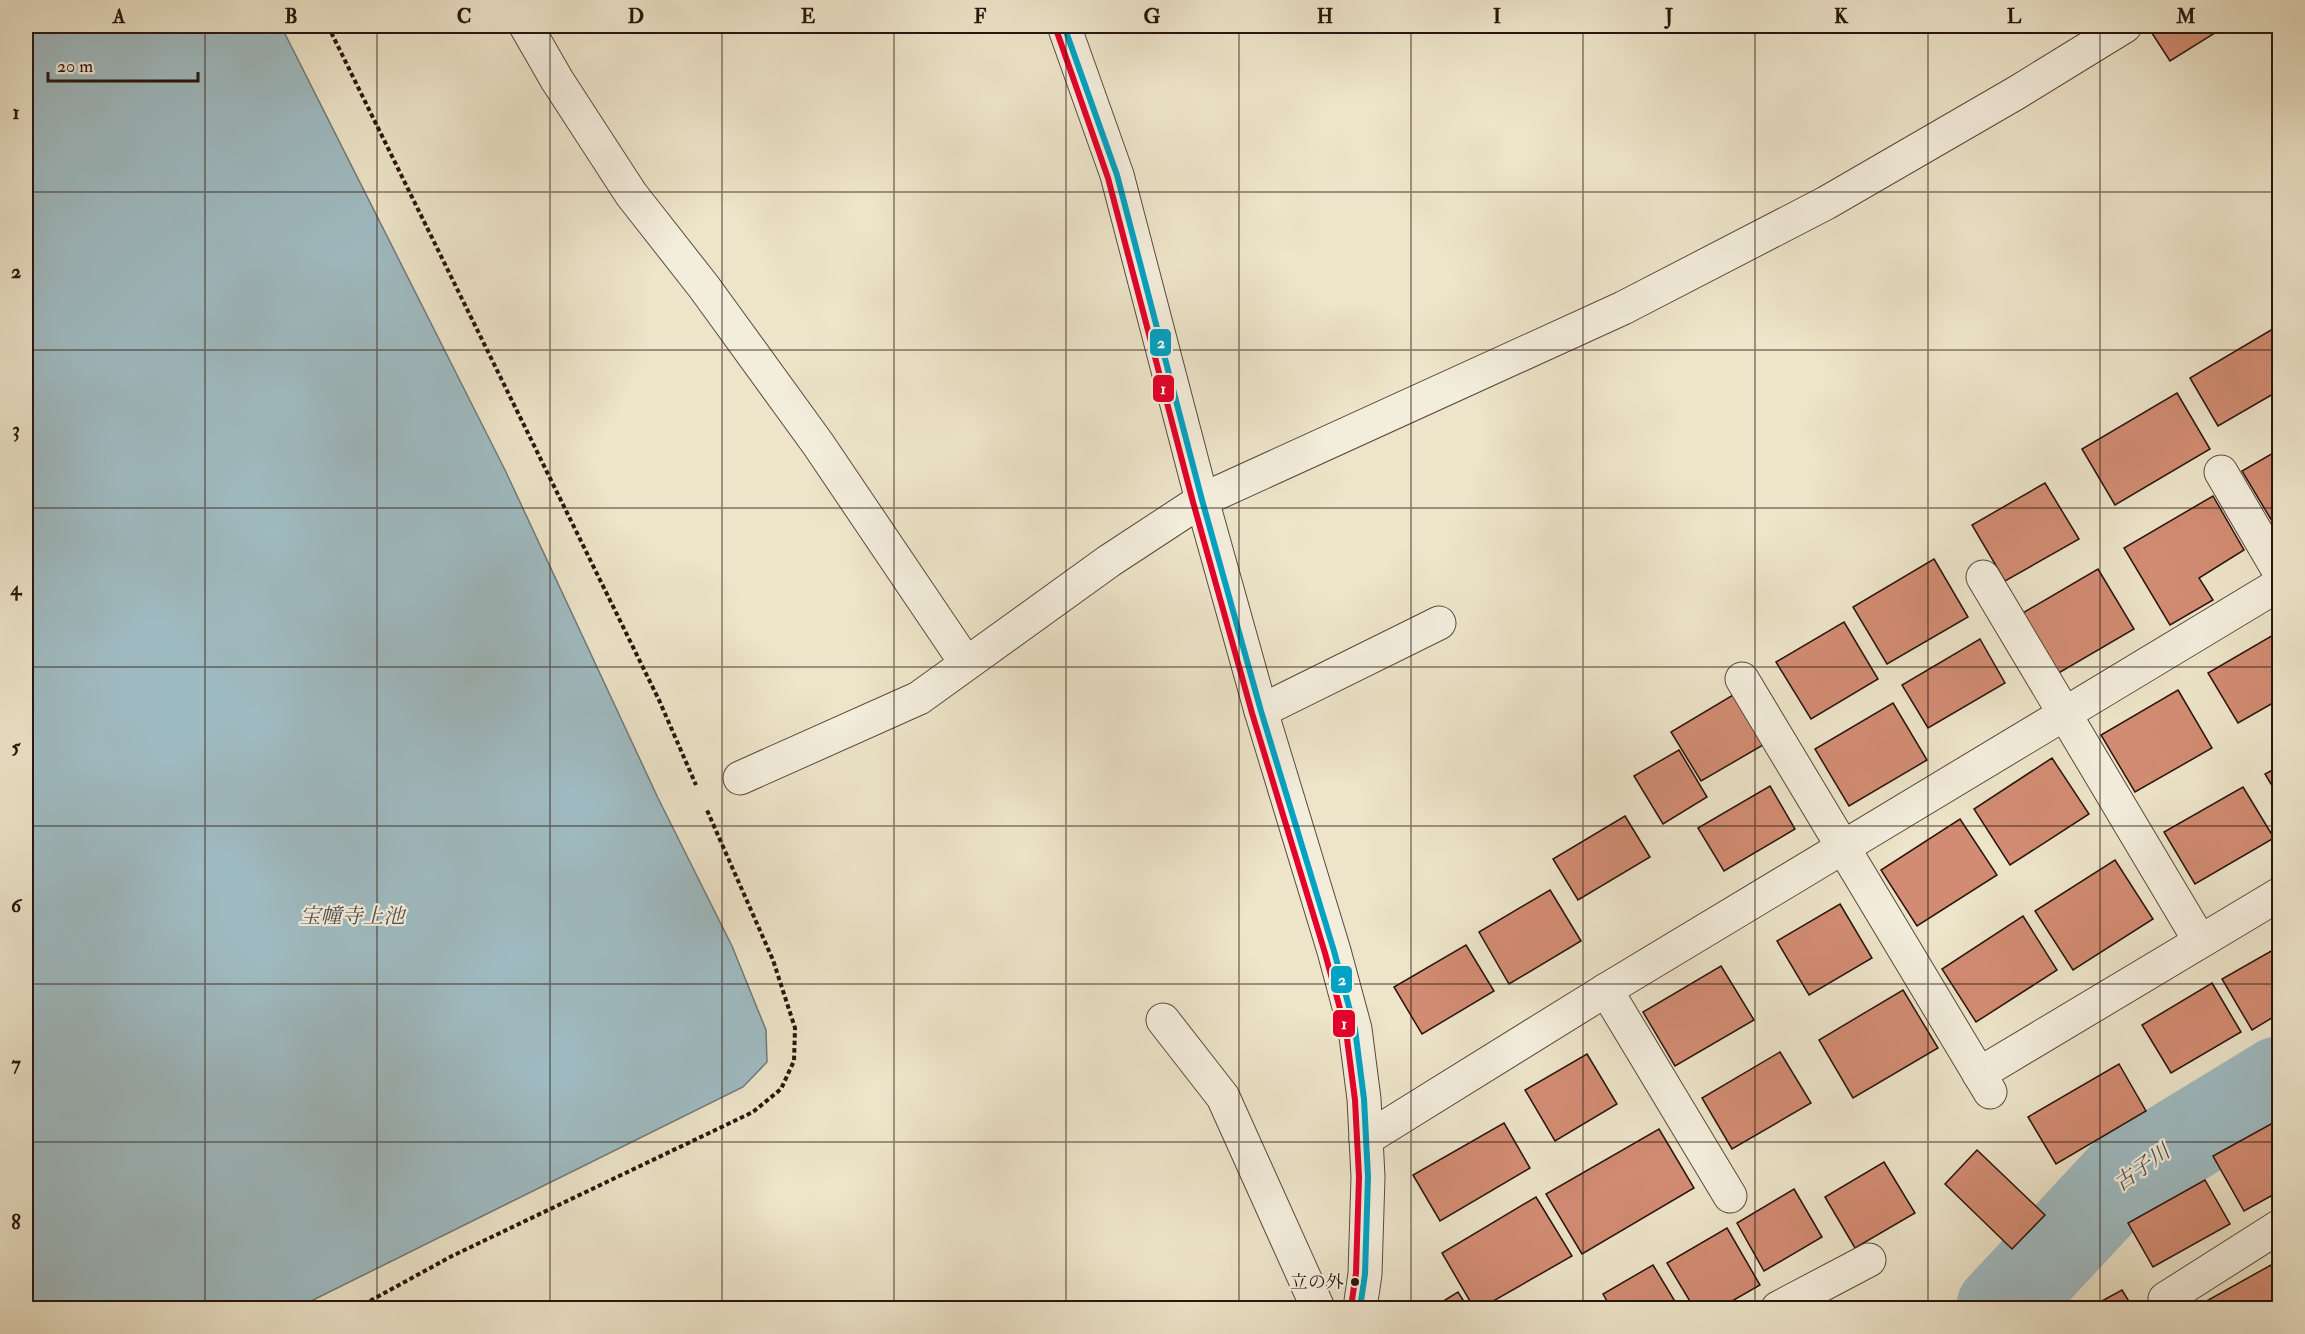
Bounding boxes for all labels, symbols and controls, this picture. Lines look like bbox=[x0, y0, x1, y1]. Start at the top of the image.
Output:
text: A bbox=[112, 4, 126, 29]
text: B bbox=[284, 4, 298, 29]
text: C bbox=[457, 4, 471, 29]
text: D bbox=[628, 4, 644, 29]
text: E bbox=[801, 4, 816, 29]
text: F bbox=[974, 4, 987, 29]
text: G bbox=[1144, 4, 1161, 29]
text: H bbox=[1317, 4, 1333, 29]
text: I bbox=[1493, 4, 1501, 29]
text: J bbox=[1664, 4, 1673, 29]
text: K bbox=[1834, 4, 1849, 29]
text: L bbox=[2007, 4, 2022, 29]
text: M bbox=[2175, 4, 2196, 29]
scale bar bbox=[48, 45, 198, 83]
text: 20 m bbox=[57, 55, 93, 78]
text: 1 bbox=[12, 100, 20, 125]
text: 2 bbox=[11, 259, 21, 284]
line badge: 2 bbox=[1149, 328, 1172, 357]
text: 2 bbox=[1157, 333, 1165, 353]
line badge: 1 bbox=[1152, 374, 1175, 403]
text: 1 bbox=[1160, 379, 1166, 399]
text: 3 bbox=[12, 417, 20, 442]
text: 4 bbox=[10, 576, 23, 601]
text: 5 bbox=[12, 734, 22, 759]
text: 6 bbox=[11, 893, 23, 918]
water label: 宝幢寺上池 bbox=[300, 903, 406, 930]
line badge: 2 bbox=[1330, 965, 1353, 994]
text: 2 bbox=[1338, 970, 1346, 990]
line badge: 1 bbox=[1332, 1009, 1356, 1038]
text: 1 bbox=[1341, 1014, 1347, 1034]
text: 7 bbox=[11, 1051, 21, 1076]
water label: 古子川 bbox=[2109, 1137, 2177, 1197]
text: 8 bbox=[11, 1210, 21, 1235]
place label: 立の外 bbox=[1290, 1271, 1344, 1294]
marker: 立の外 bbox=[1349, 1276, 1361, 1288]

